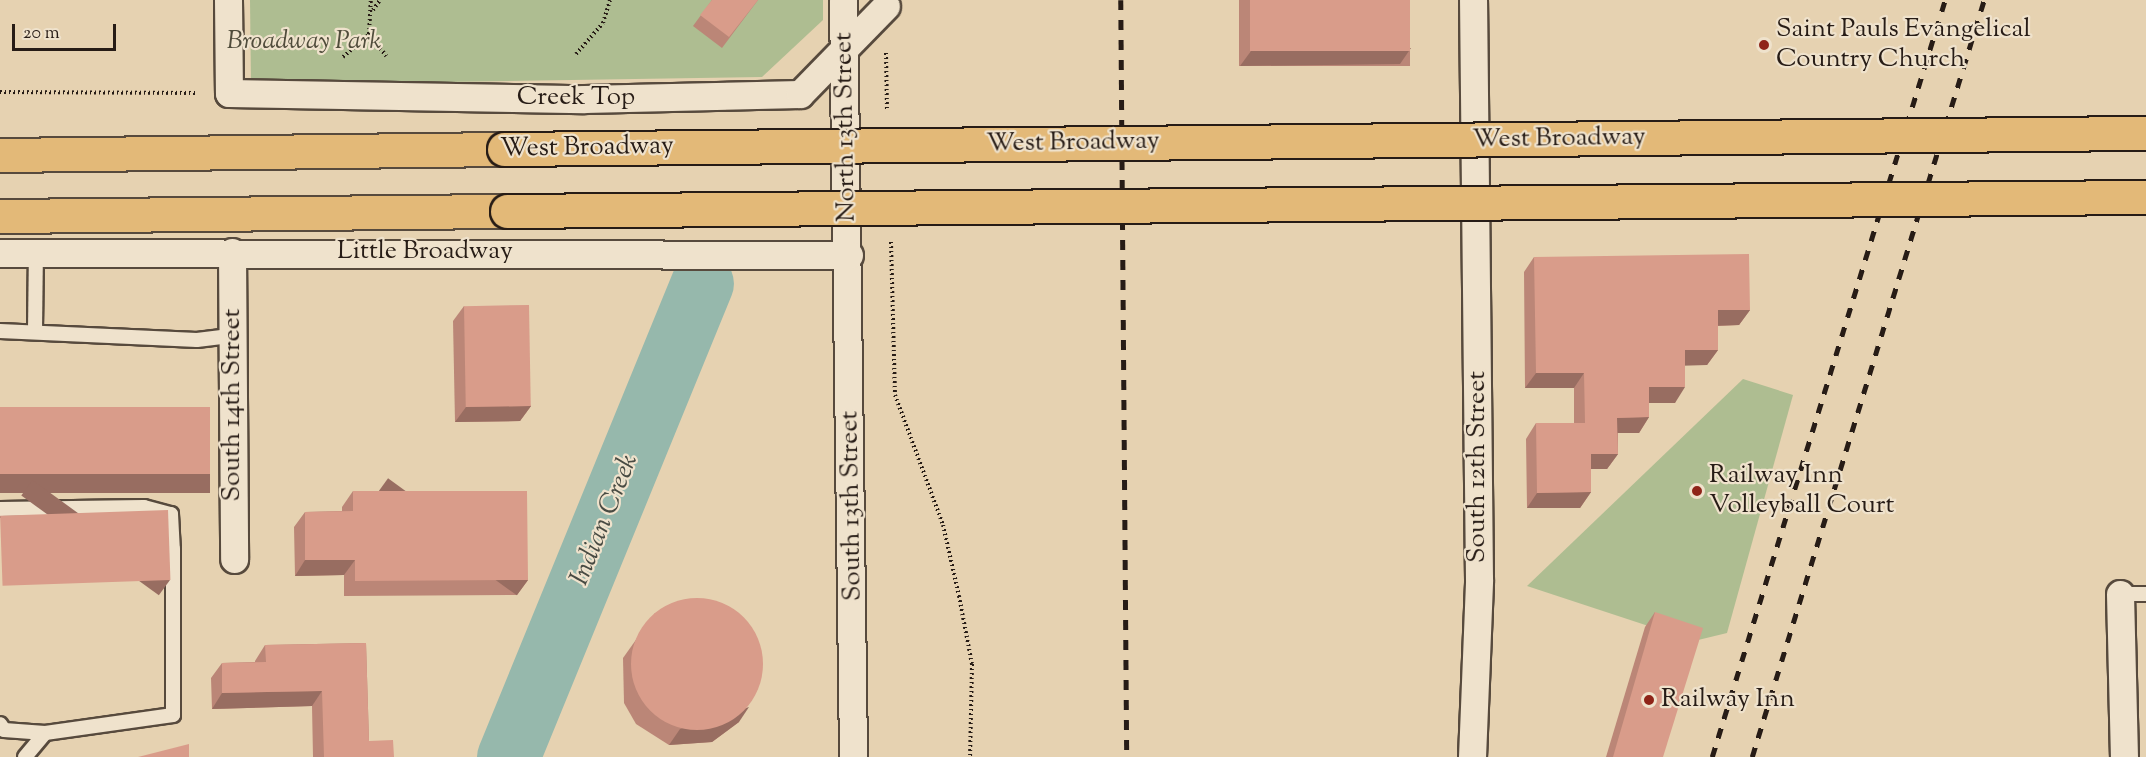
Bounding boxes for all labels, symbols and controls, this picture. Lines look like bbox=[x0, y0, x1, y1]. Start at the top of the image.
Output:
scale bar bbox=[15, 12, 118, 50]
place label: Saint Pauls Evangelical Country Church bbox=[1776, 14, 2031, 76]
text: 20 m bbox=[23, 21, 60, 47]
park label: Broadway Park bbox=[227, 26, 381, 58]
street label: North 13th Street bbox=[829, 32, 863, 222]
marker: Saint Pauls Evangelical Country Church bbox=[1757, 38, 1771, 52]
street label: Creek Top bbox=[517, 82, 635, 114]
street label: West Broadway bbox=[1472, 122, 1646, 156]
street label: West Broadway bbox=[986, 126, 1160, 160]
street label: West Broadway bbox=[500, 131, 674, 165]
street label: Little Broadway bbox=[337, 236, 513, 268]
street label: South 14th Street bbox=[217, 309, 249, 501]
street label: South 12th Street bbox=[1462, 371, 1494, 563]
street label: South 13th Street bbox=[835, 411, 869, 601]
water label: Indian Creek bbox=[564, 450, 646, 590]
place label: Railway Inn Volleyball Court bbox=[1709, 460, 1895, 522]
marker: Railway Inn Volleyball Court bbox=[1690, 484, 1704, 498]
place label: Railway Inn bbox=[1661, 684, 1795, 716]
marker: Railway Inn bbox=[1642, 693, 1656, 707]

